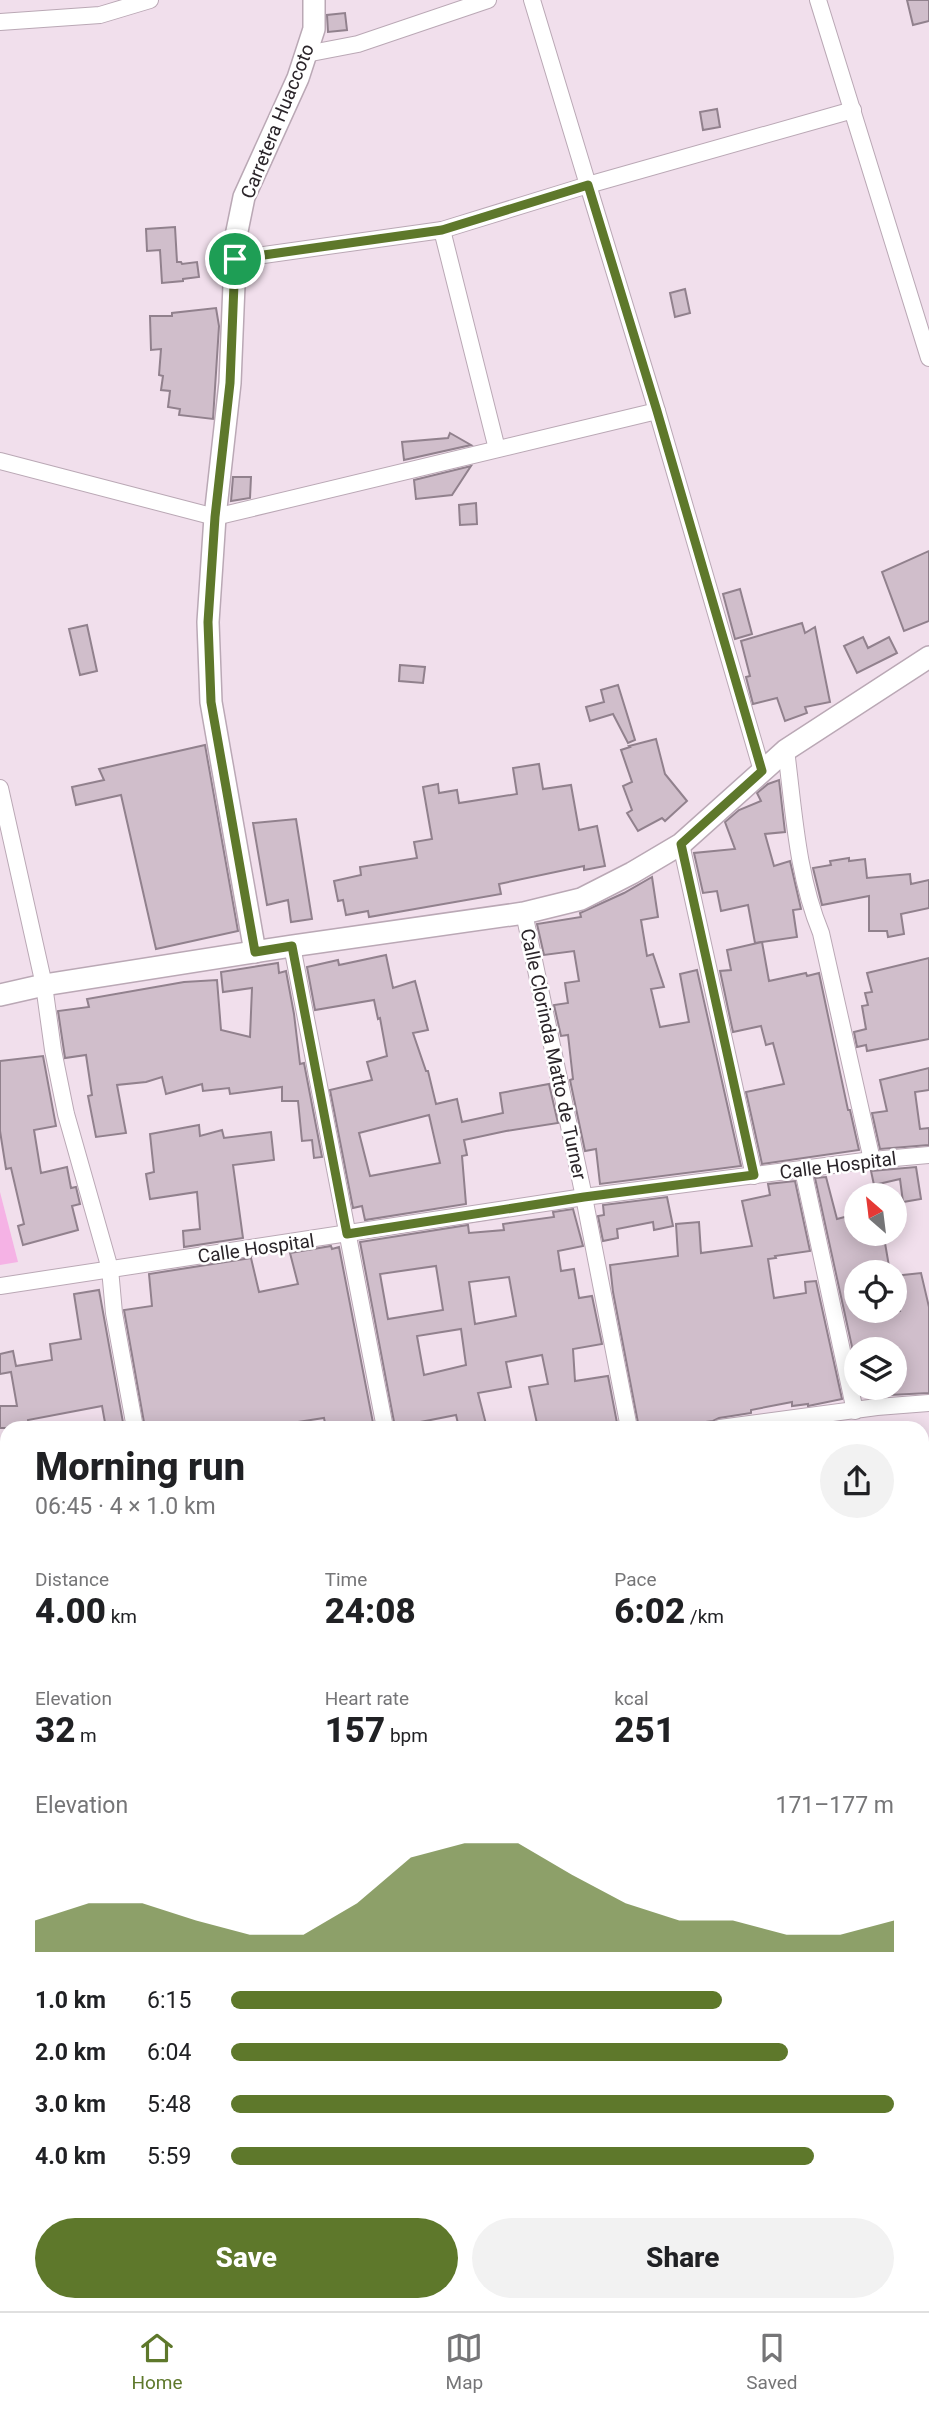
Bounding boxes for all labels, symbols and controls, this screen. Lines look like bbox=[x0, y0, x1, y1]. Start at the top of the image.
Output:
street label: Carretera Huaccoto bbox=[236, 40, 319, 202]
pin bbox=[205, 229, 265, 289]
icon: arrive bbox=[216, 240, 254, 278]
street label: Calle Clorinda Matto de Turner bbox=[516, 926, 591, 1182]
street label: Calle Hospital bbox=[778, 1147, 898, 1184]
north arrow bbox=[844, 1183, 906, 1246]
map controls bbox=[844, 1183, 907, 1400]
street label: Calle Hospital bbox=[196, 1229, 316, 1268]
button: locate bbox=[844, 1260, 907, 1323]
button: layers bbox=[844, 1337, 907, 1400]
button: share bbox=[820, 1444, 894, 1518]
text: Morning run bbox=[35, 1445, 245, 1489]
text: 06:45 · 4 × 1.0 km bbox=[35, 1493, 216, 1520]
text: Distance bbox=[35, 1568, 109, 1591]
text: Time bbox=[325, 1568, 367, 1591]
text: Pace bbox=[614, 1568, 657, 1591]
text: 4.00 bbox=[35, 1591, 106, 1632]
text: 24:08 bbox=[325, 1591, 416, 1632]
text: 6:02 bbox=[614, 1591, 685, 1632]
text: km bbox=[106, 1605, 137, 1628]
text: /km bbox=[685, 1605, 724, 1628]
text: Elevation bbox=[35, 1687, 112, 1710]
text: Heart rate bbox=[325, 1687, 409, 1710]
text: kcal bbox=[614, 1687, 649, 1710]
text: 32 bbox=[35, 1710, 75, 1751]
text: 157 bbox=[325, 1710, 385, 1751]
text: 251 bbox=[614, 1710, 675, 1751]
text: m bbox=[75, 1724, 97, 1747]
text: bpm bbox=[385, 1724, 428, 1747]
text: Elevation bbox=[35, 1792, 128, 1819]
text: 171–177 m bbox=[775, 1792, 894, 1819]
text: 1.0 km bbox=[35, 1987, 106, 2014]
text: 6:15 bbox=[147, 1987, 191, 2014]
text: 2.0 km bbox=[35, 2039, 106, 2066]
text: 6:04 bbox=[147, 2039, 191, 2066]
text: 3.0 km bbox=[35, 2091, 106, 2118]
text: 5:48 bbox=[147, 2091, 191, 2118]
text: 4.0 km bbox=[35, 2143, 106, 2170]
text: 5:59 bbox=[147, 2143, 191, 2170]
button: Save bbox=[35, 2218, 458, 2298]
button: Share bbox=[472, 2218, 894, 2298]
tab: Home bbox=[131, 2329, 183, 2394]
tab: Map bbox=[445, 2329, 483, 2394]
tab: Saved bbox=[746, 2329, 798, 2394]

